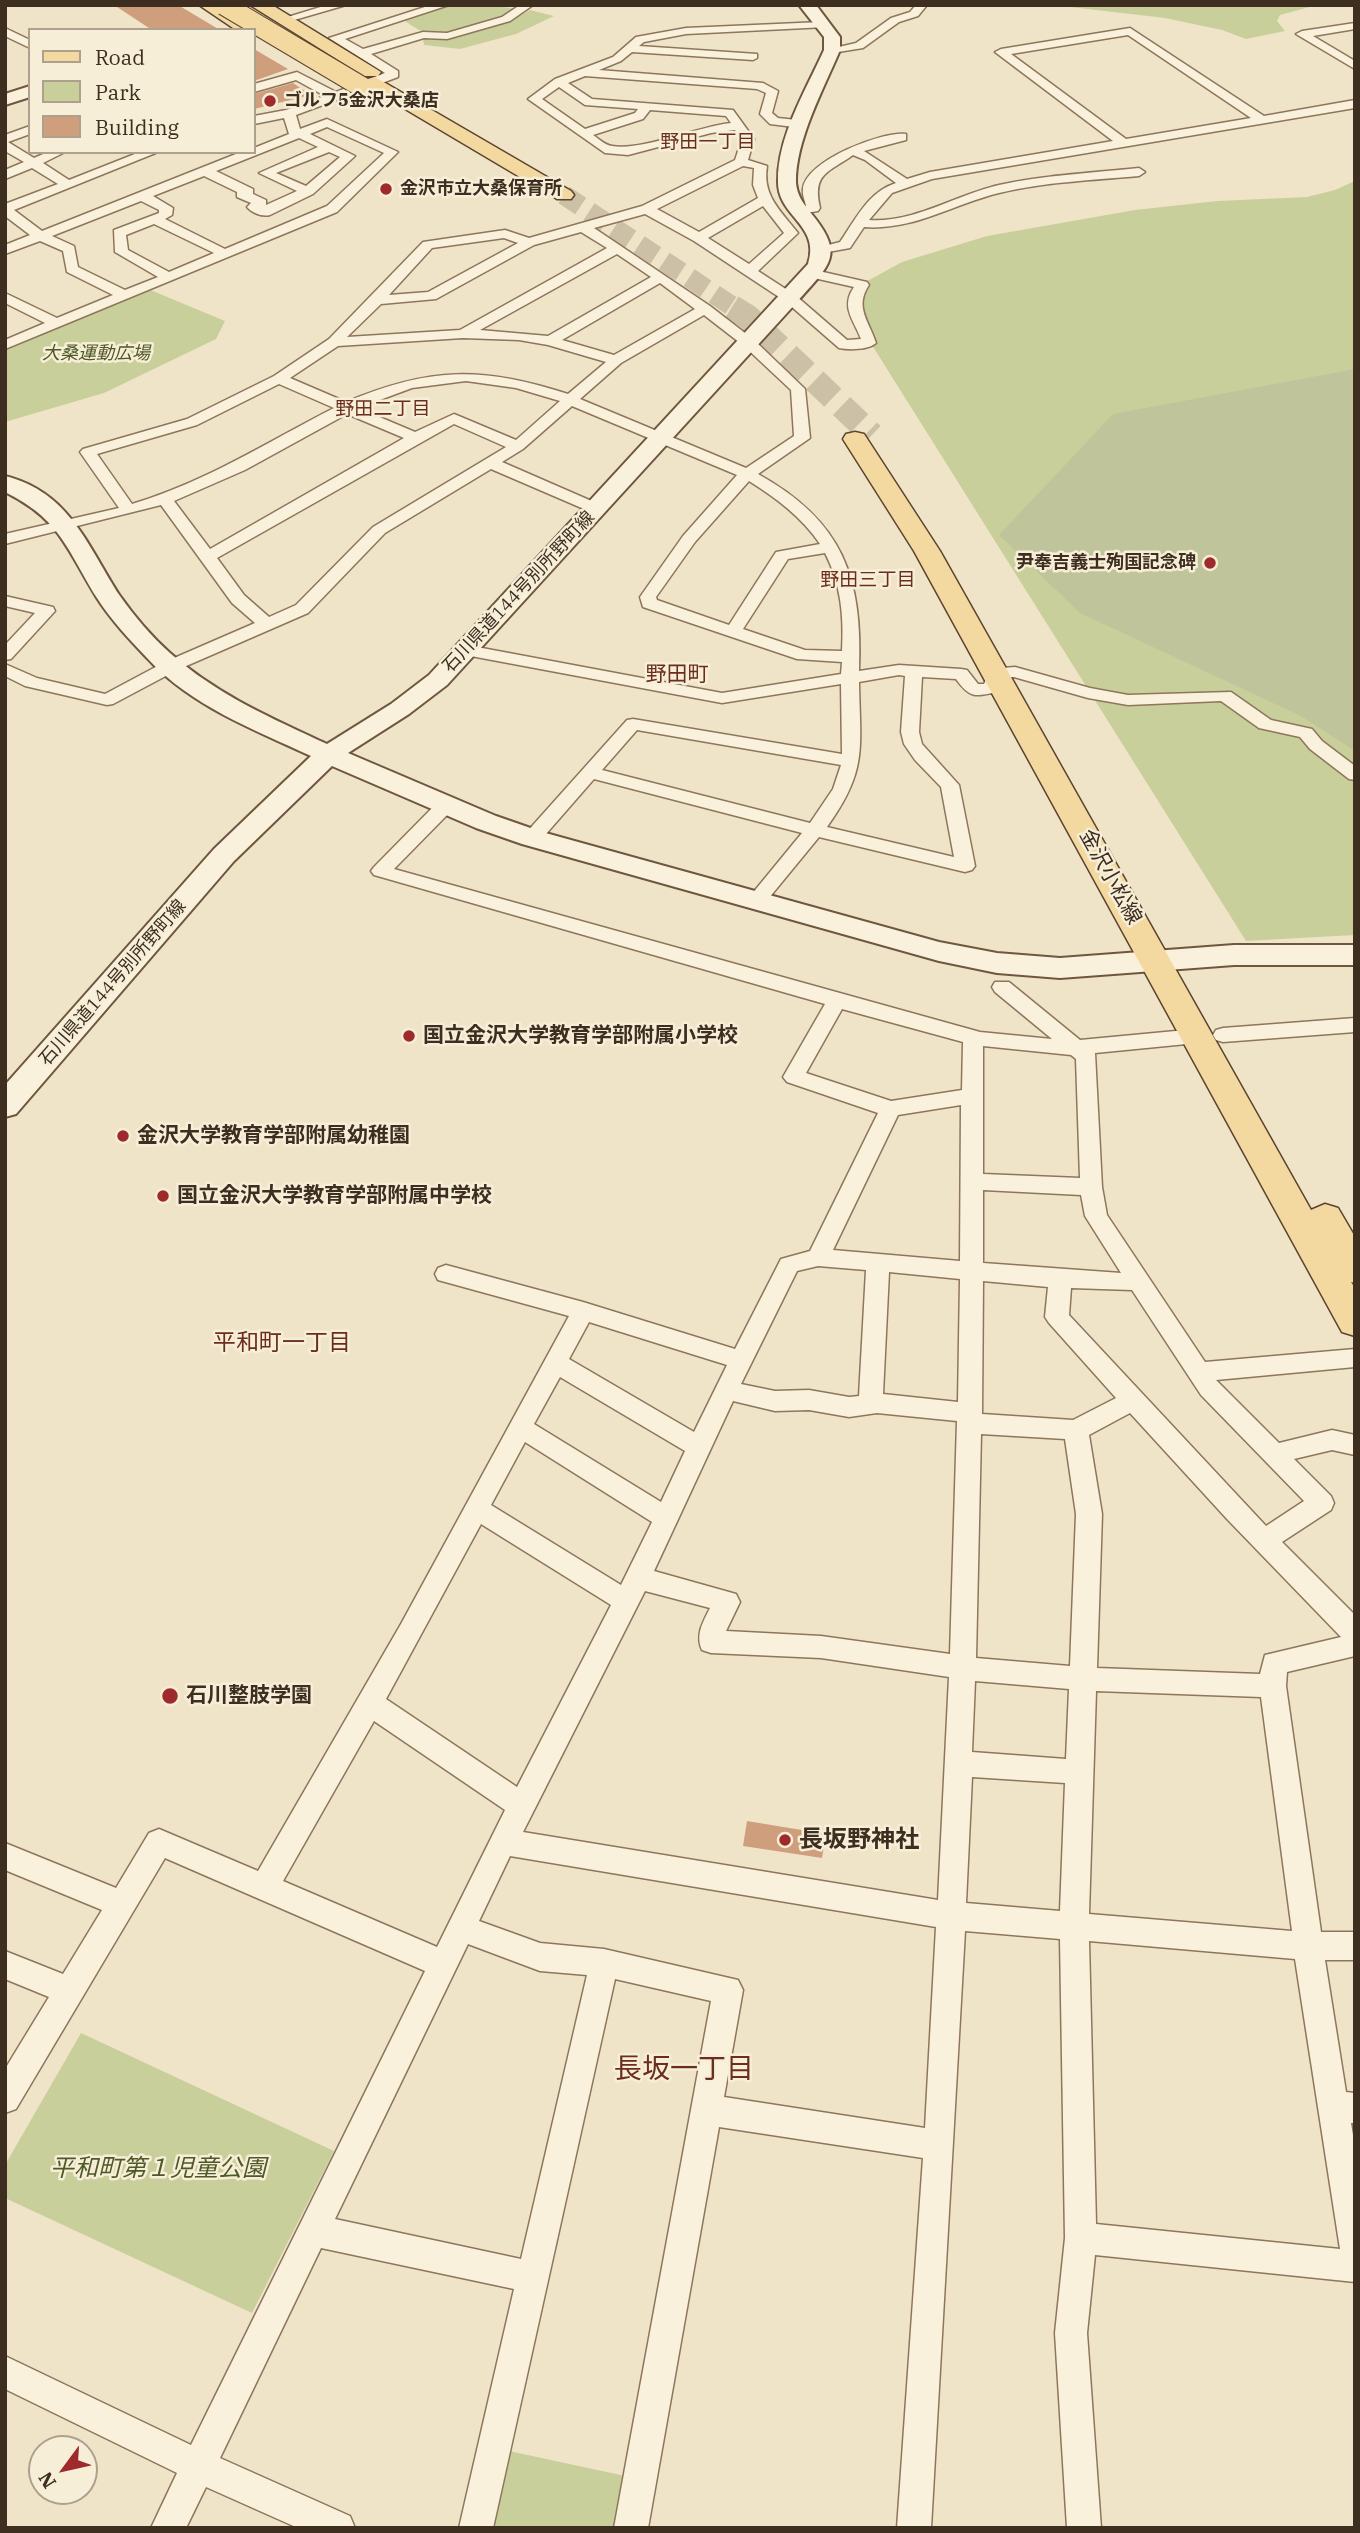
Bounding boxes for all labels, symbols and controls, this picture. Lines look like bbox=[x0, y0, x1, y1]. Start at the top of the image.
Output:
legend bbox=[28, 28, 256, 154]
text: Road bbox=[95, 43, 145, 71]
text: Park bbox=[95, 78, 141, 106]
place label: ゴルフ5金沢大桑店 bbox=[284, 90, 439, 112]
marker: ゴルフ5金沢大桑店 bbox=[262, 93, 278, 109]
text: Building bbox=[95, 113, 179, 141]
district label: 野田一丁目 bbox=[661, 132, 755, 154]
place label: 金沢市立大桑保育所 bbox=[400, 178, 562, 200]
marker: 金沢市立大桑保育所 bbox=[378, 181, 394, 197]
park label: 大桑運動広場 bbox=[42, 343, 150, 365]
district label: 野田二丁目 bbox=[336, 399, 430, 421]
street label: 石川県道144号別所野町線 bbox=[439, 507, 599, 677]
place label: 尹奉吉義士殉国記念碑 bbox=[1016, 552, 1196, 574]
marker: 尹奉吉義士殉国記念碑 bbox=[1202, 555, 1218, 571]
district label: 野田三丁目 bbox=[821, 570, 915, 592]
district label: 野田町 bbox=[646, 662, 708, 688]
street label: 金沢小松線 bbox=[1074, 825, 1146, 929]
street label: 石川県道144号別所野町線 bbox=[35, 896, 191, 1070]
place label: 国立金沢大学教育学部附属小学校 bbox=[423, 1023, 738, 1049]
marker: 国立金沢大学教育学部附属小学校 bbox=[401, 1028, 417, 1044]
place label: 金沢大学教育学部附属幼稚園 bbox=[137, 1123, 410, 1149]
marker: 金沢大学教育学部附属幼稚園 bbox=[115, 1128, 131, 1144]
place label: 国立金沢大学教育学部附属中学校 bbox=[177, 1183, 492, 1209]
marker: 国立金沢大学教育学部附属中学校 bbox=[155, 1188, 171, 1204]
district label: 平和町一丁目 bbox=[213, 1329, 351, 1357]
place label: 石川整肢学園 bbox=[186, 1683, 312, 1709]
marker: 石川整肢学園 bbox=[160, 1686, 180, 1706]
place label: 長坂野神社 bbox=[799, 1826, 919, 1854]
marker: 長坂野神社 bbox=[777, 1832, 793, 1848]
district label: 長坂一丁目 bbox=[614, 2053, 754, 2087]
park label: 平和町第１児童公園 bbox=[50, 2155, 266, 2183]
north arrow bbox=[28, 2435, 98, 2505]
text: N bbox=[33, 2468, 61, 2493]

